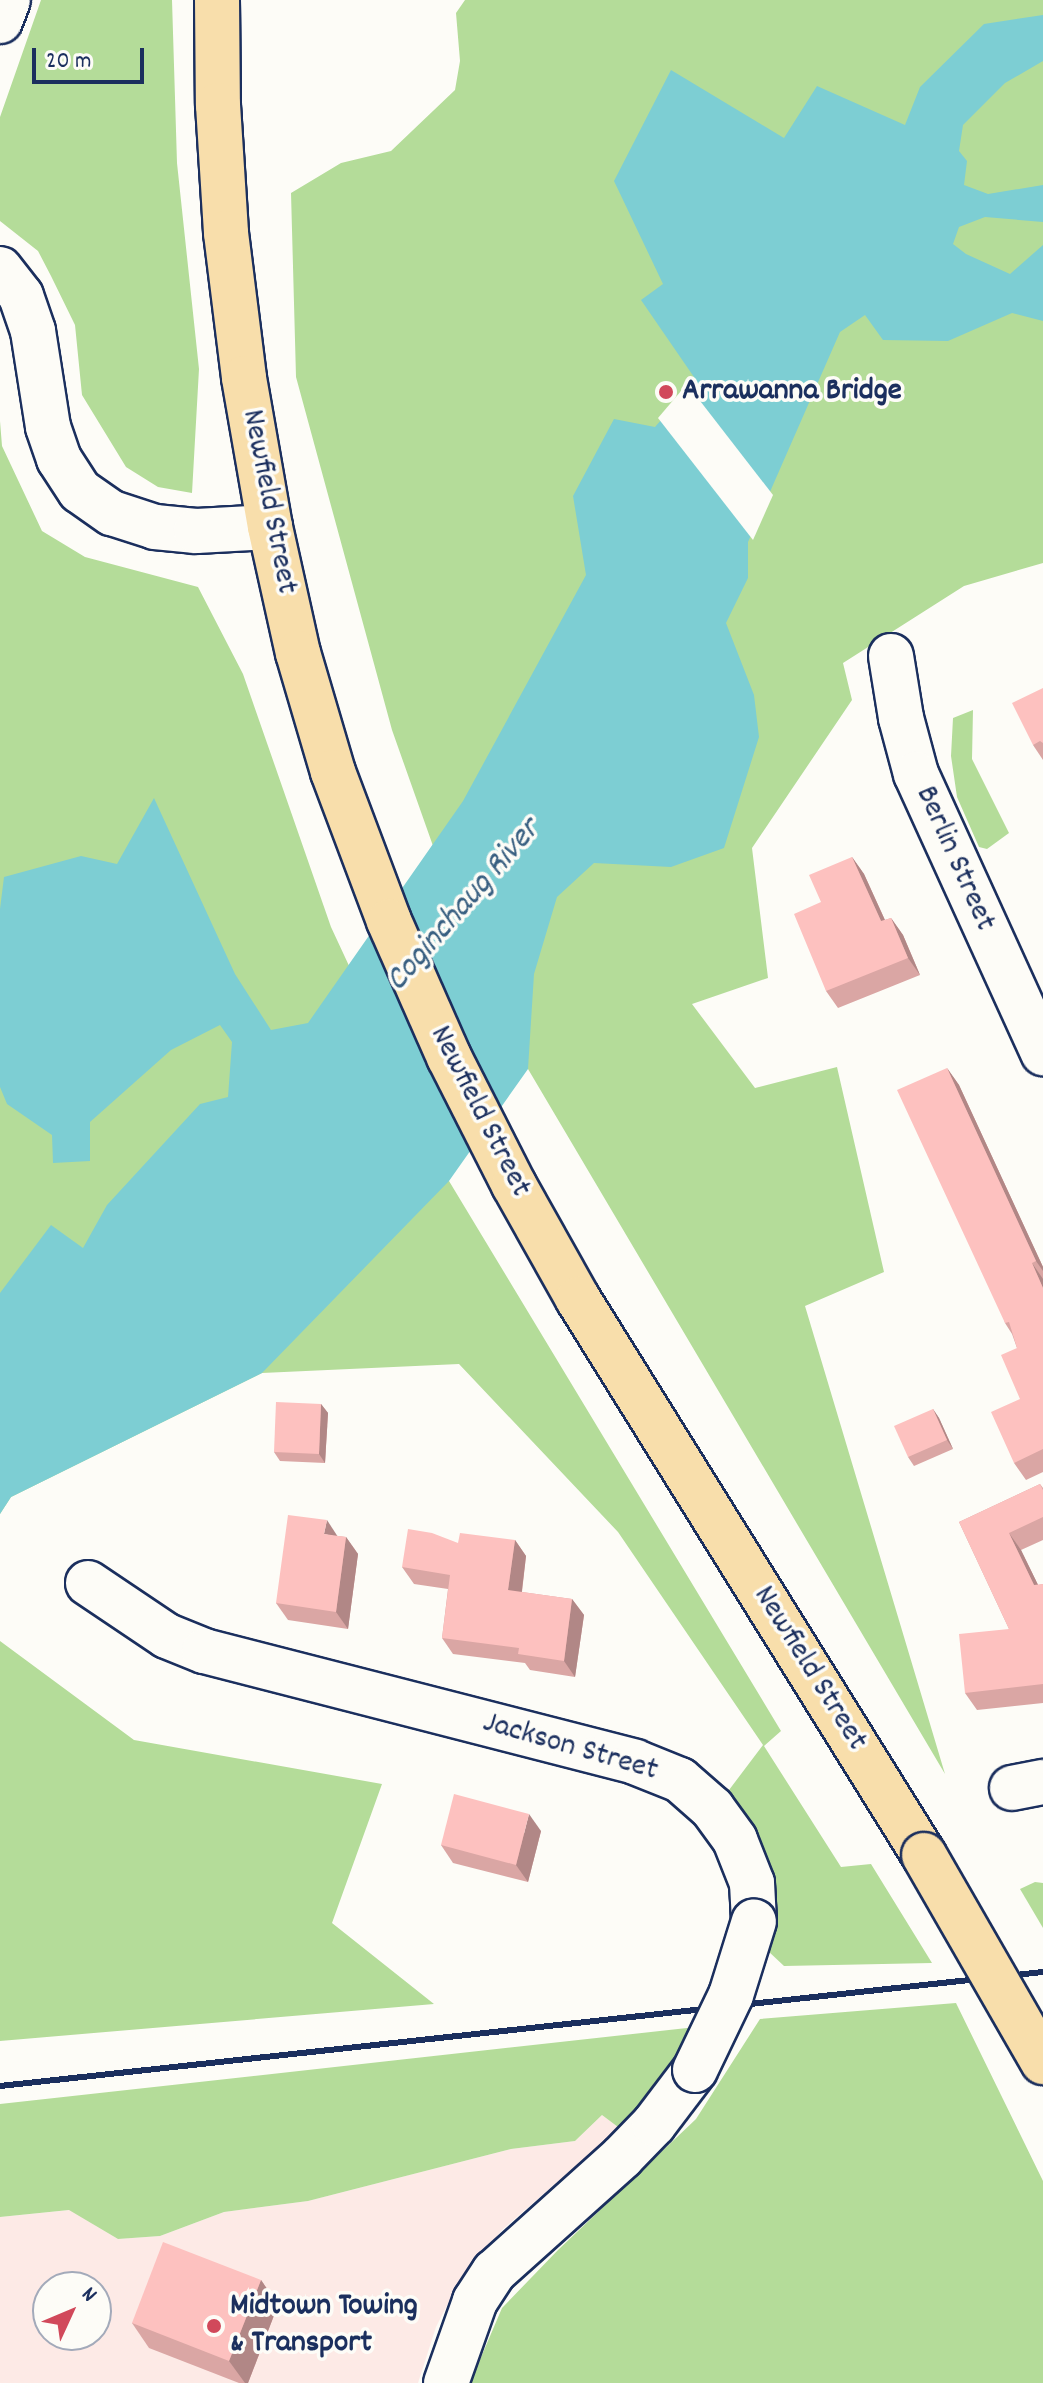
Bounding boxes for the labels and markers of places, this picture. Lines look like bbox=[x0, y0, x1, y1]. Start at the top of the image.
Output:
place label: Arrawanna Bridge bbox=[682, 373, 902, 411]
marker: Arrawanna Bridge bbox=[657, 383, 675, 401]
place label: Midtown Towing & Transport bbox=[230, 2289, 418, 2364]
marker: Midtown Towing & Transport bbox=[205, 2317, 223, 2335]

